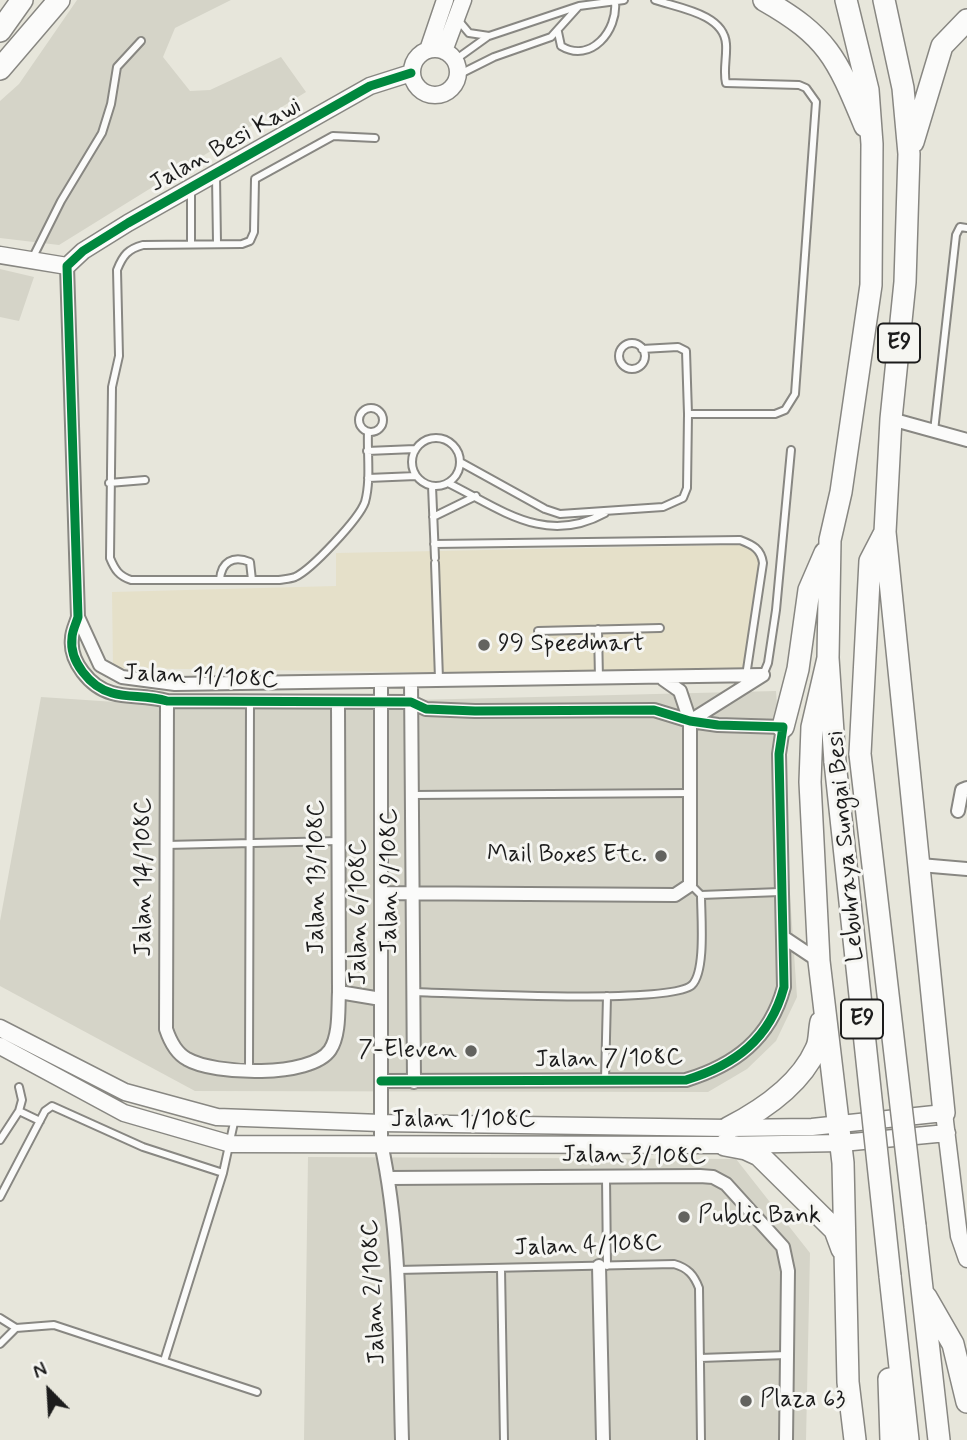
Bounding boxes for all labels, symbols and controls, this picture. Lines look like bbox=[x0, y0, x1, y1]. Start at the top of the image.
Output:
street label: Jalan Besi Kawi bbox=[145, 92, 307, 200]
road number: E9 bbox=[878, 324, 920, 362]
place label: 99 Speedmart bbox=[498, 631, 644, 659]
marker: 99 Speedmart bbox=[476, 637, 492, 653]
street label: Jalan 11/108C bbox=[123, 660, 279, 696]
street label: Lebuhraya Sungai Besi bbox=[823, 729, 871, 963]
street label: Jalan 14/108C bbox=[131, 797, 159, 957]
street label: Jalan 13/108C bbox=[304, 800, 332, 954]
street label: Jalan 9/108C bbox=[377, 808, 405, 954]
street label: Jalan 6/108C bbox=[346, 839, 374, 985]
place label: Mail Boxes Etc. bbox=[487, 842, 647, 870]
marker: Mail Boxes Etc. bbox=[653, 848, 669, 864]
road number: E9 bbox=[841, 1000, 883, 1038]
place label: 7-Eleven bbox=[358, 1037, 457, 1065]
marker: 7-Eleven bbox=[463, 1043, 479, 1059]
street label: Jalan 7/108C bbox=[534, 1044, 684, 1076]
street label: Jalan 1/108C bbox=[391, 1107, 535, 1135]
street label: Jalan 3/108C bbox=[561, 1141, 707, 1173]
place label: Public Bank bbox=[698, 1203, 821, 1231]
marker: Public Bank bbox=[676, 1209, 692, 1225]
street label: Jalan 2/108C bbox=[357, 1218, 393, 1366]
street label: Jalan 4/108C bbox=[514, 1230, 662, 1264]
north arrow bbox=[14, 1356, 84, 1426]
text: N bbox=[29, 1357, 51, 1385]
place label: Plaza 63 bbox=[760, 1387, 845, 1415]
marker: Plaza 63 bbox=[738, 1393, 754, 1409]

